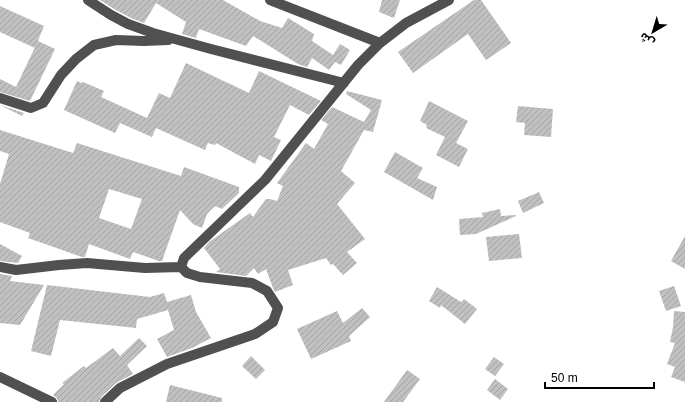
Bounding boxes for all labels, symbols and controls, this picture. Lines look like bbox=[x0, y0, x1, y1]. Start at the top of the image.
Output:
north arrow bbox=[633, 12, 673, 52]
text: ش bbox=[637, 30, 657, 49]
scale bar bbox=[545, 364, 654, 390]
text: 50 m bbox=[551, 371, 578, 385]

